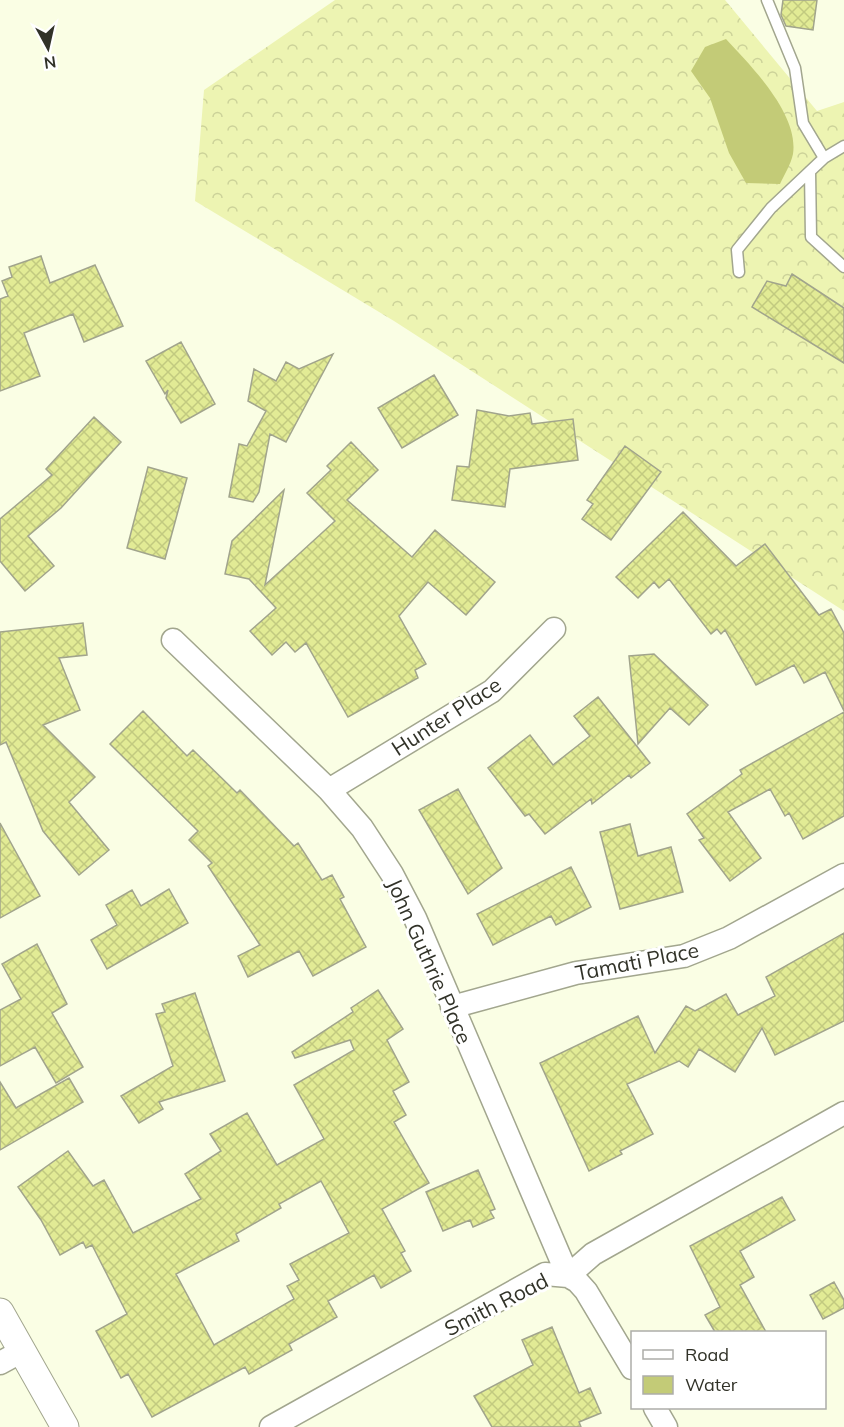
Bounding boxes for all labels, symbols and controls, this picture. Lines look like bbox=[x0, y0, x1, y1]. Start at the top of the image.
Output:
north arrow bbox=[18, 18, 78, 78]
text: N bbox=[43, 52, 57, 74]
street label: Hunter Place bbox=[386, 671, 506, 761]
street label: John Guthrie Place bbox=[382, 874, 478, 1048]
street label: Tamati Place bbox=[573, 936, 701, 986]
street label: Smith Road bbox=[440, 1267, 552, 1341]
legend bbox=[631, 1331, 826, 1409]
text: Road bbox=[685, 1343, 729, 1366]
text: Water bbox=[685, 1373, 738, 1396]

